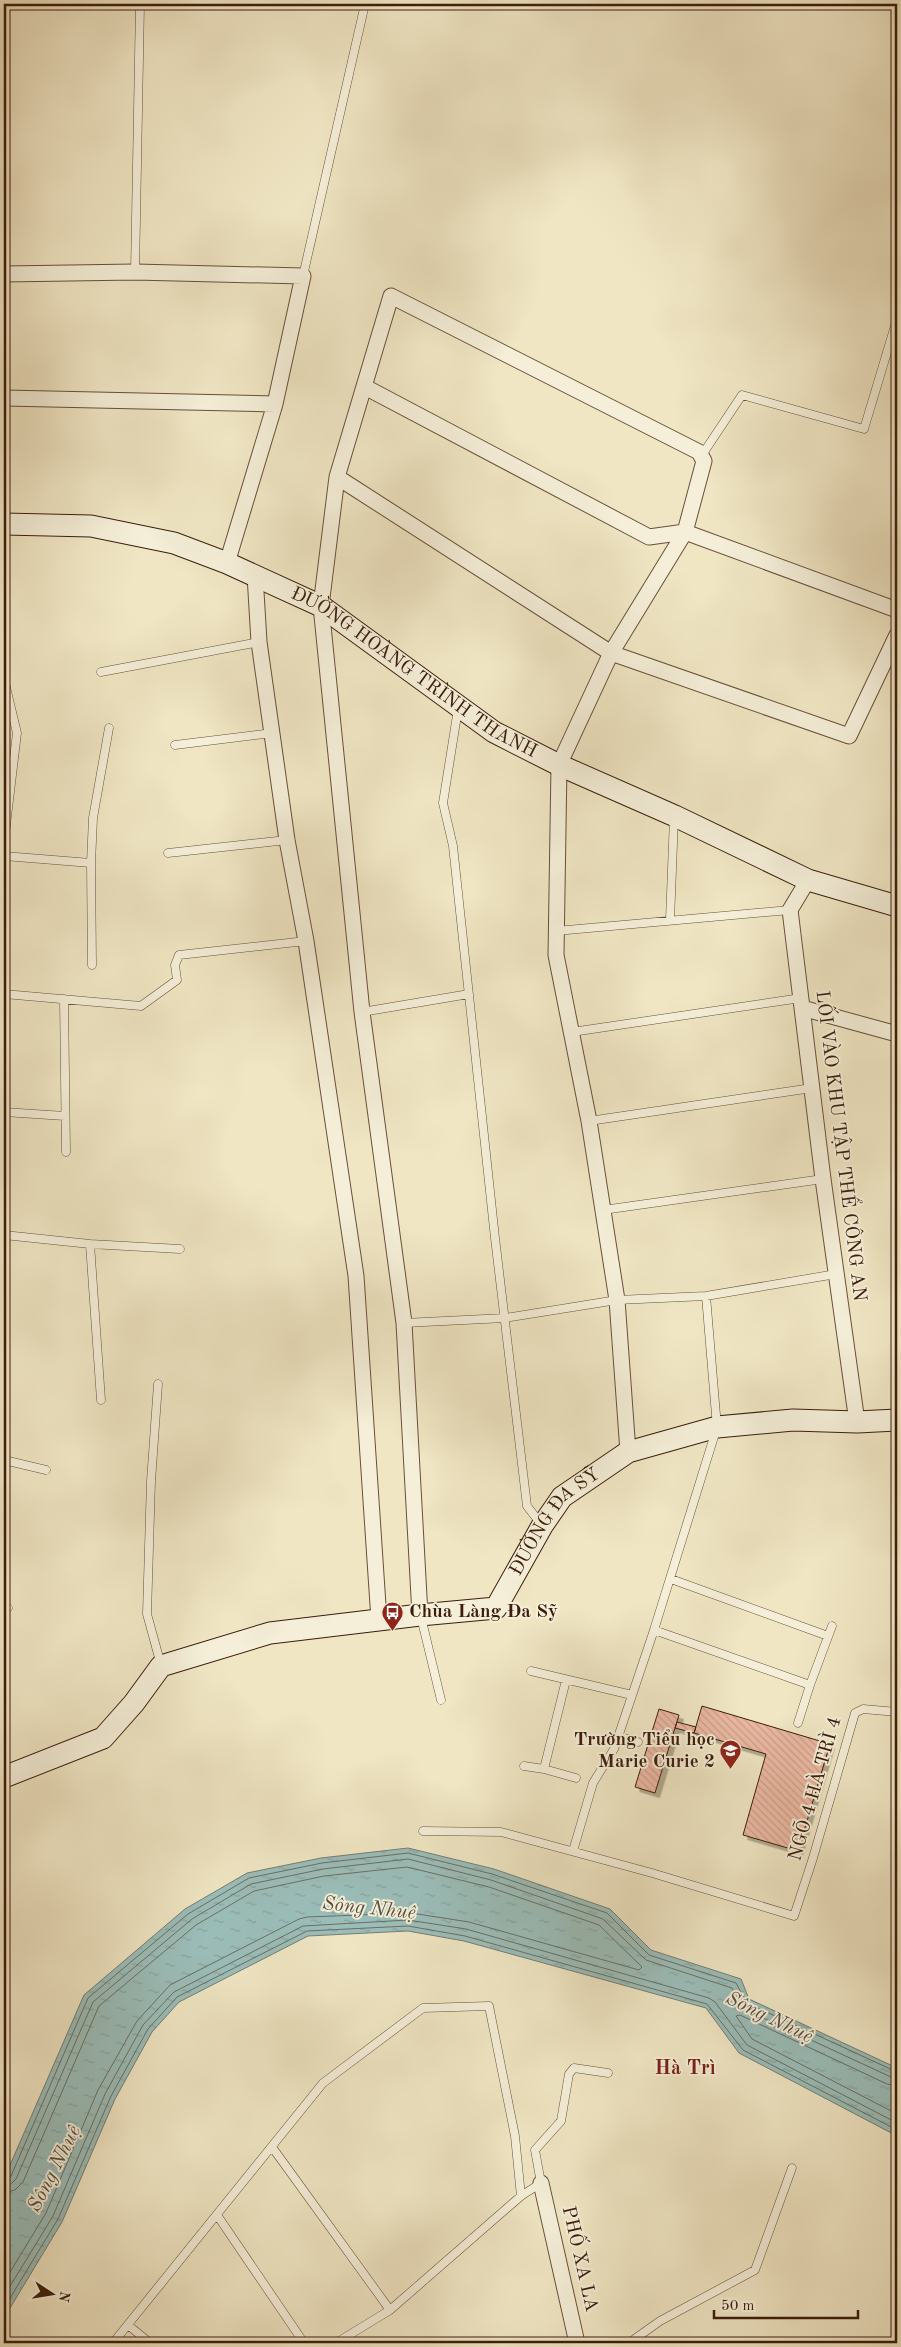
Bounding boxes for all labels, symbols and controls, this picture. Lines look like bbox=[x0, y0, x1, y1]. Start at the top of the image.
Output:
street label: ĐƯỜNG HOÀNG TRÌNH THANH bbox=[288, 584, 540, 762]
street label: LỐI VÀO KHU TẬP THỂ CÔNG AN bbox=[811, 989, 875, 1303]
street label: ĐƯỜNG ĐA SỸ bbox=[507, 1461, 603, 1579]
bus stop icon: Chùa Làng Đa Sỹ bbox=[381, 1600, 405, 1631]
place label: Chùa Làng Đa Sỹ bbox=[409, 1603, 558, 1622]
street label: NGÕ 4 HÀ TRÌ 4 bbox=[782, 1713, 846, 1863]
place label: Trường Tiểu học Marie Curie 2 bbox=[574, 1729, 715, 1772]
school or university icon: Trường Tiểu học Marie Curie 2 bbox=[719, 1739, 743, 1770]
water label: Sông Nhuệ bbox=[321, 1894, 418, 1924]
water label: Sông Nhuệ bbox=[722, 1988, 816, 2048]
district label: Hà Trì bbox=[654, 2059, 716, 2079]
water label: Sông Nhuệ bbox=[25, 2122, 86, 2215]
street label: PHỐ XA LA bbox=[558, 2203, 606, 2314]
north arrow bbox=[28, 2270, 78, 2320]
scale bar bbox=[714, 2287, 857, 2319]
text: N bbox=[56, 2290, 72, 2303]
text: 50 m bbox=[721, 2299, 755, 2314]

